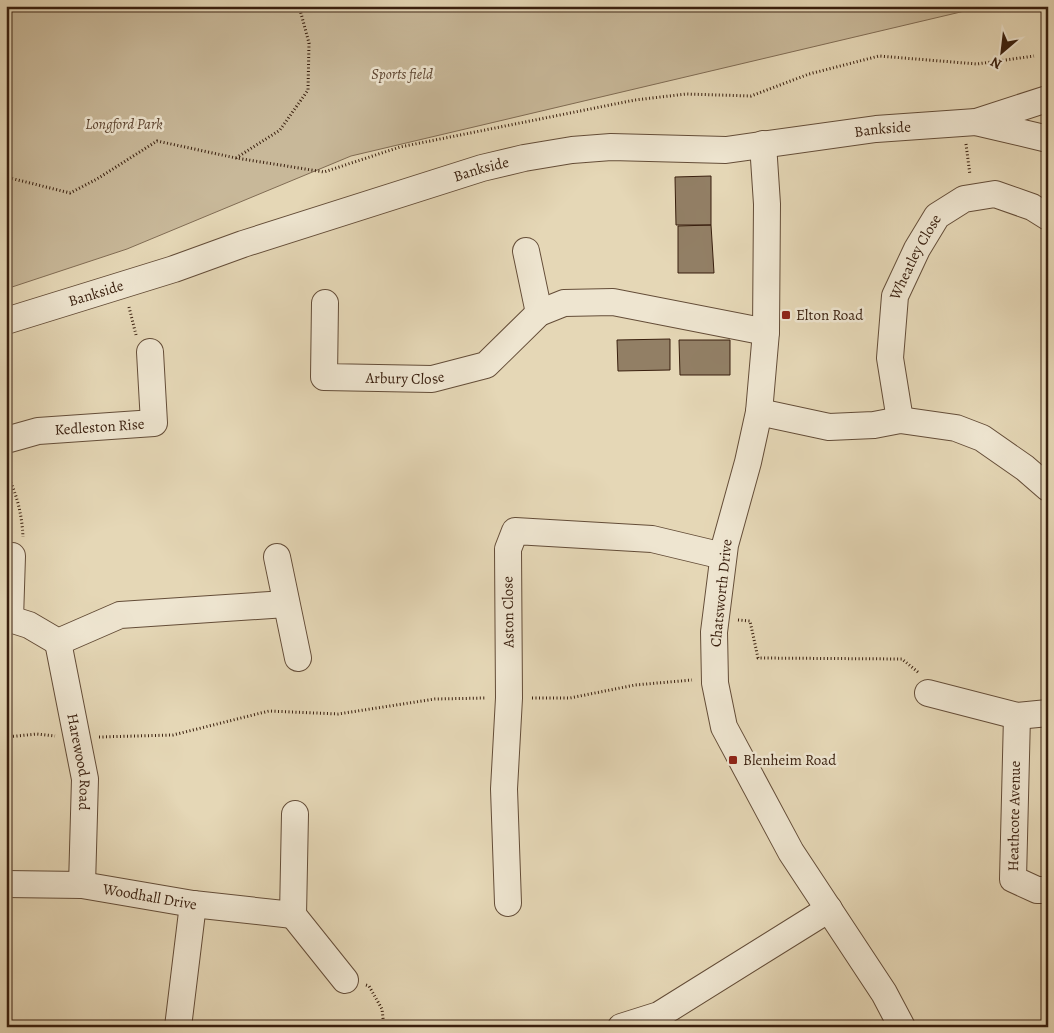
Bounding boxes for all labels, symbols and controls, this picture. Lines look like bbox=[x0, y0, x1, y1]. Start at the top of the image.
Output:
north arrow bbox=[976, 28, 1026, 78]
text: N bbox=[987, 52, 1005, 74]
park label: Sports field bbox=[371, 64, 433, 84]
park label: Longford Park bbox=[85, 114, 163, 134]
street label: Bankside bbox=[853, 117, 912, 142]
street label: Bankside bbox=[451, 152, 511, 186]
street label: Wheatley Close bbox=[884, 210, 946, 304]
street label: Bankside bbox=[66, 275, 126, 311]
place label: Elton Road bbox=[796, 305, 864, 325]
marker: Elton Road bbox=[780, 309, 792, 321]
street label: Arbury Close bbox=[364, 366, 447, 389]
street label: Kedleston Rise bbox=[54, 414, 145, 440]
street label: Chatsworth Drive bbox=[705, 538, 737, 648]
street label: Aston Close bbox=[497, 576, 519, 649]
street label: Harewood Road bbox=[62, 712, 95, 812]
place label: Blenheim Road bbox=[743, 750, 837, 770]
marker: Blenheim Road bbox=[727, 754, 739, 766]
street label: Heathcote Avenue bbox=[1003, 760, 1025, 871]
street label: Woodhall Drive bbox=[101, 879, 198, 914]

